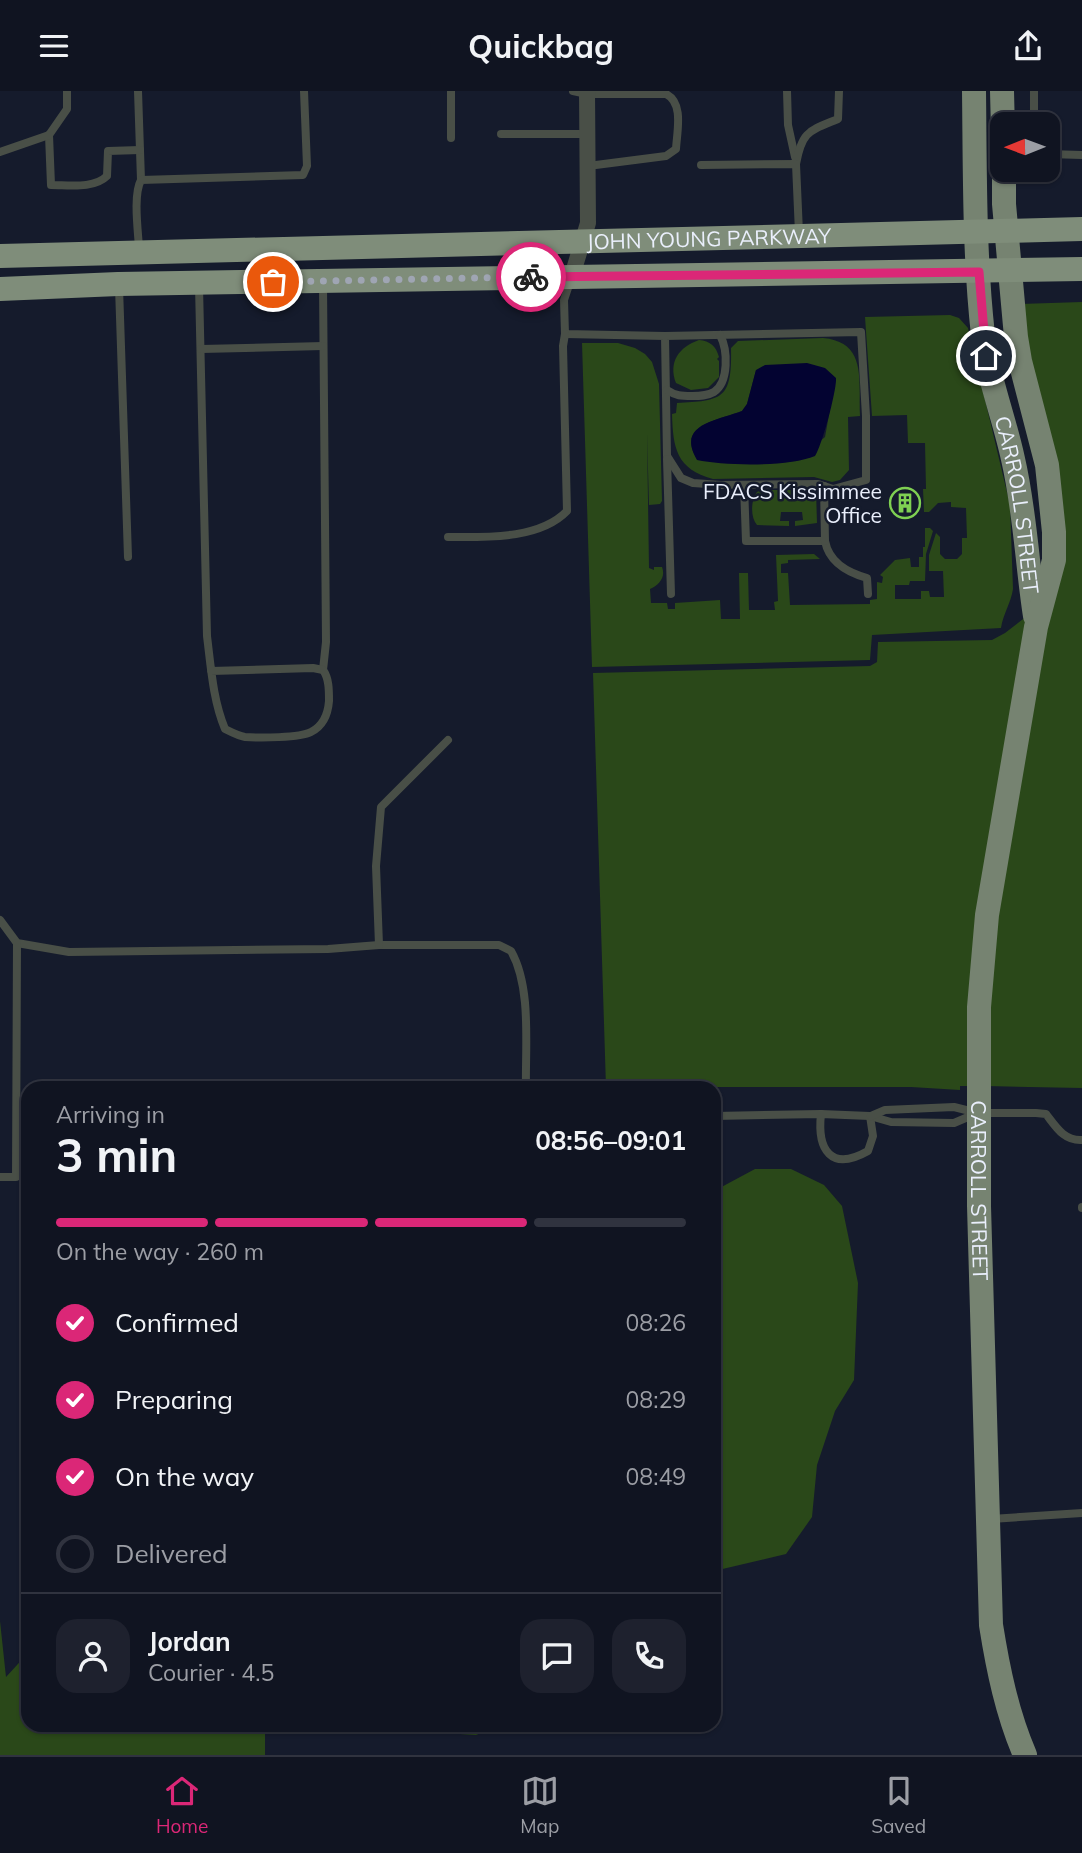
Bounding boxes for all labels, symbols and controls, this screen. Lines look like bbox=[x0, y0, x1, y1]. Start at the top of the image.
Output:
text: Quickbag bbox=[468, 26, 614, 66]
icon: menu bbox=[35, 27, 73, 65]
icon: share bbox=[1009, 27, 1047, 65]
north arrow bbox=[990, 112, 1060, 182]
map controls bbox=[990, 112, 1060, 182]
street label: JOHN YOUNG PARKWAY bbox=[586, 222, 832, 254]
courier bbox=[496, 242, 566, 312]
pin bbox=[243, 252, 303, 312]
icon: bike bbox=[512, 258, 550, 296]
icon: bag bbox=[254, 263, 292, 301]
pin bbox=[956, 326, 1016, 386]
icon: home bbox=[967, 337, 1005, 375]
street label: CARROLL STREET bbox=[989, 413, 1045, 596]
place label: FDACS Kissimmee Office bbox=[703, 478, 882, 528]
building icon: FDACS Kissimmee Office bbox=[888, 486, 922, 520]
text: Arriving in bbox=[56, 1100, 165, 1129]
street label: CARROLL STREET bbox=[966, 1100, 994, 1281]
text: 08:56–09:01 bbox=[535, 1124, 686, 1157]
text: 3 min bbox=[56, 1126, 177, 1184]
text: On the way · 260 m bbox=[56, 1237, 264, 1266]
icon: check bbox=[56, 1304, 94, 1342]
text: Confirmed bbox=[115, 1306, 239, 1339]
text: 08:26 bbox=[626, 1308, 686, 1337]
icon: check bbox=[56, 1381, 94, 1419]
text: Preparing bbox=[115, 1383, 233, 1416]
text: 08:29 bbox=[626, 1385, 686, 1414]
icon: check bbox=[56, 1458, 94, 1496]
text: On the way bbox=[115, 1460, 254, 1493]
text: 08:49 bbox=[626, 1462, 686, 1491]
text: Delivered bbox=[115, 1537, 228, 1570]
button: person bbox=[56, 1619, 130, 1693]
button: chat bbox=[520, 1619, 594, 1693]
button: phone bbox=[612, 1619, 686, 1693]
text: Jordan bbox=[148, 1625, 231, 1658]
text: Courier · 4.5 bbox=[148, 1658, 274, 1687]
tab: Home bbox=[156, 1772, 208, 1838]
tab: Map bbox=[520, 1772, 559, 1838]
tab: Saved bbox=[871, 1772, 926, 1838]

